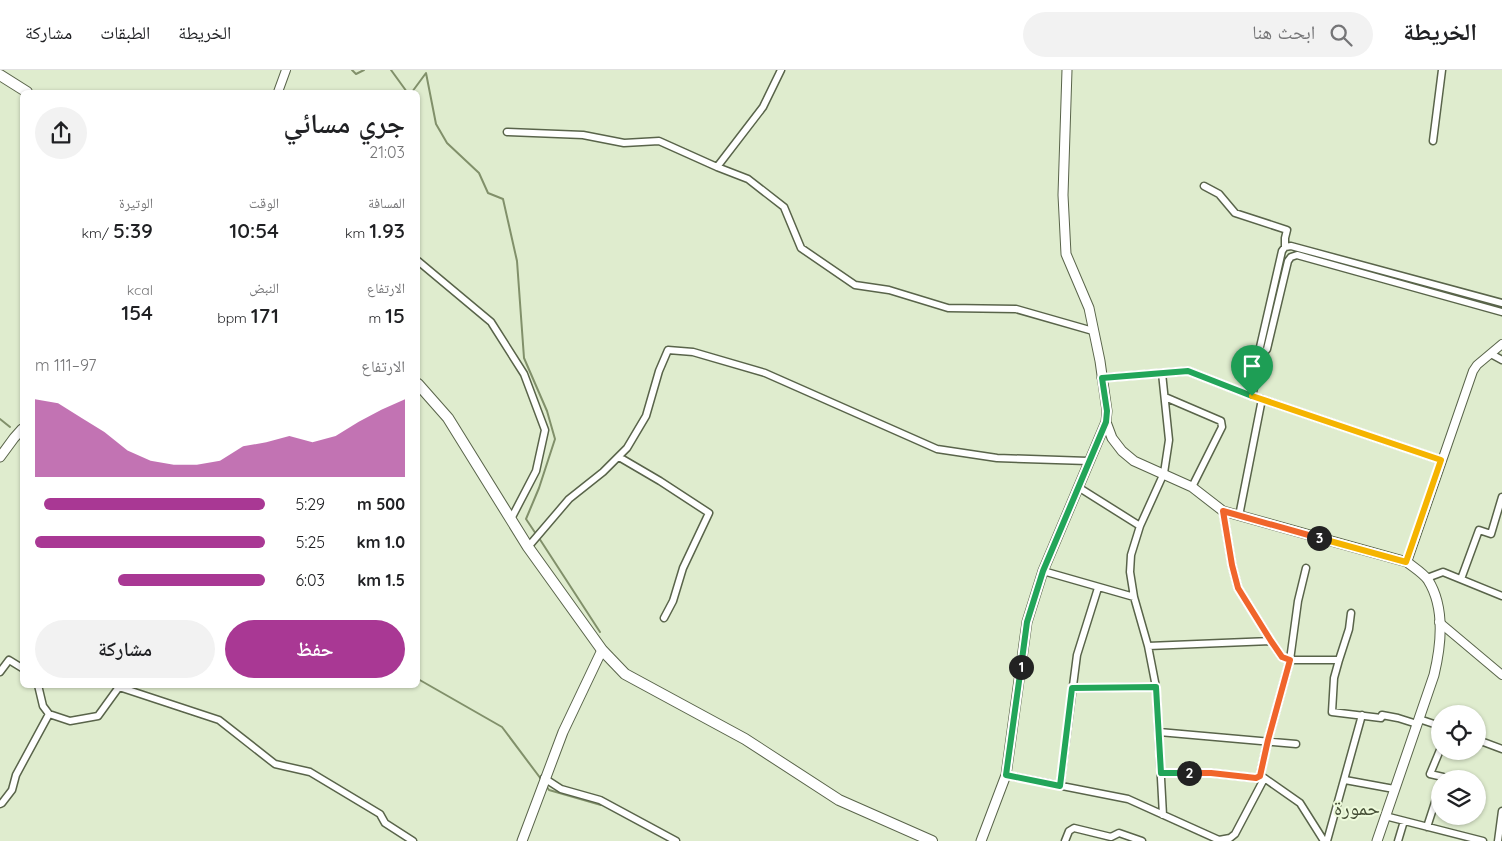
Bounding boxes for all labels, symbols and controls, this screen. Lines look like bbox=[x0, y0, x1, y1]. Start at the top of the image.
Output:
search box bbox=[1023, 12, 1373, 57]
text: الخريطة bbox=[1403, 16, 1477, 46]
text: ابحث هنا bbox=[1252, 20, 1315, 44]
text: مشاركة bbox=[25, 21, 72, 44]
text: الطبقات bbox=[100, 21, 150, 44]
text: الخريطة bbox=[178, 21, 231, 44]
icon: search bbox=[1327, 21, 1355, 49]
text: جري مسائي bbox=[283, 105, 405, 140]
button: share bbox=[35, 107, 87, 159]
text: 21:03 bbox=[369, 142, 405, 162]
text: الوتيرة bbox=[119, 194, 153, 212]
text: الوقت bbox=[249, 194, 279, 212]
text: المسافة bbox=[368, 194, 405, 212]
text: 5:39 bbox=[113, 217, 153, 243]
text: 10:54 bbox=[229, 217, 279, 243]
text: 1.93 bbox=[369, 217, 405, 243]
text: /km bbox=[82, 224, 113, 242]
text: km bbox=[345, 224, 369, 242]
text: النبض bbox=[249, 279, 279, 297]
text: الارتفاع bbox=[367, 279, 405, 297]
text: kcal bbox=[127, 281, 153, 299]
text: 154 bbox=[121, 299, 153, 325]
text: 171 bbox=[251, 302, 279, 328]
text: 15 bbox=[385, 302, 405, 328]
text: bpm bbox=[217, 309, 251, 327]
text: m bbox=[368, 309, 385, 327]
pin bbox=[1231, 345, 1273, 396]
icon: arrive bbox=[1238, 352, 1266, 380]
text: 97–111 m bbox=[35, 355, 97, 375]
text: الارتفاع bbox=[361, 356, 405, 376]
text: 5:29 bbox=[295, 494, 325, 514]
text: 500 m bbox=[357, 494, 405, 514]
pin: 3 bbox=[1306, 526, 1332, 550]
text: 3 bbox=[1316, 529, 1323, 547]
text: 5:25 bbox=[296, 532, 325, 552]
text: 1.0 km bbox=[357, 532, 405, 552]
text: 6:03 bbox=[295, 570, 325, 590]
text: 1.5 km bbox=[357, 570, 405, 590]
button: مشاركة bbox=[35, 620, 215, 678]
button: حفظ bbox=[225, 620, 405, 678]
pin: 1 bbox=[1008, 654, 1034, 680]
text: 1 bbox=[1019, 658, 1024, 676]
map controls bbox=[1431, 705, 1486, 825]
button: locate bbox=[1431, 705, 1486, 760]
pin: 2 bbox=[1176, 760, 1202, 786]
text: 2 bbox=[1186, 764, 1193, 782]
button: layers bbox=[1431, 770, 1486, 825]
district label: حمورة bbox=[1334, 795, 1380, 820]

